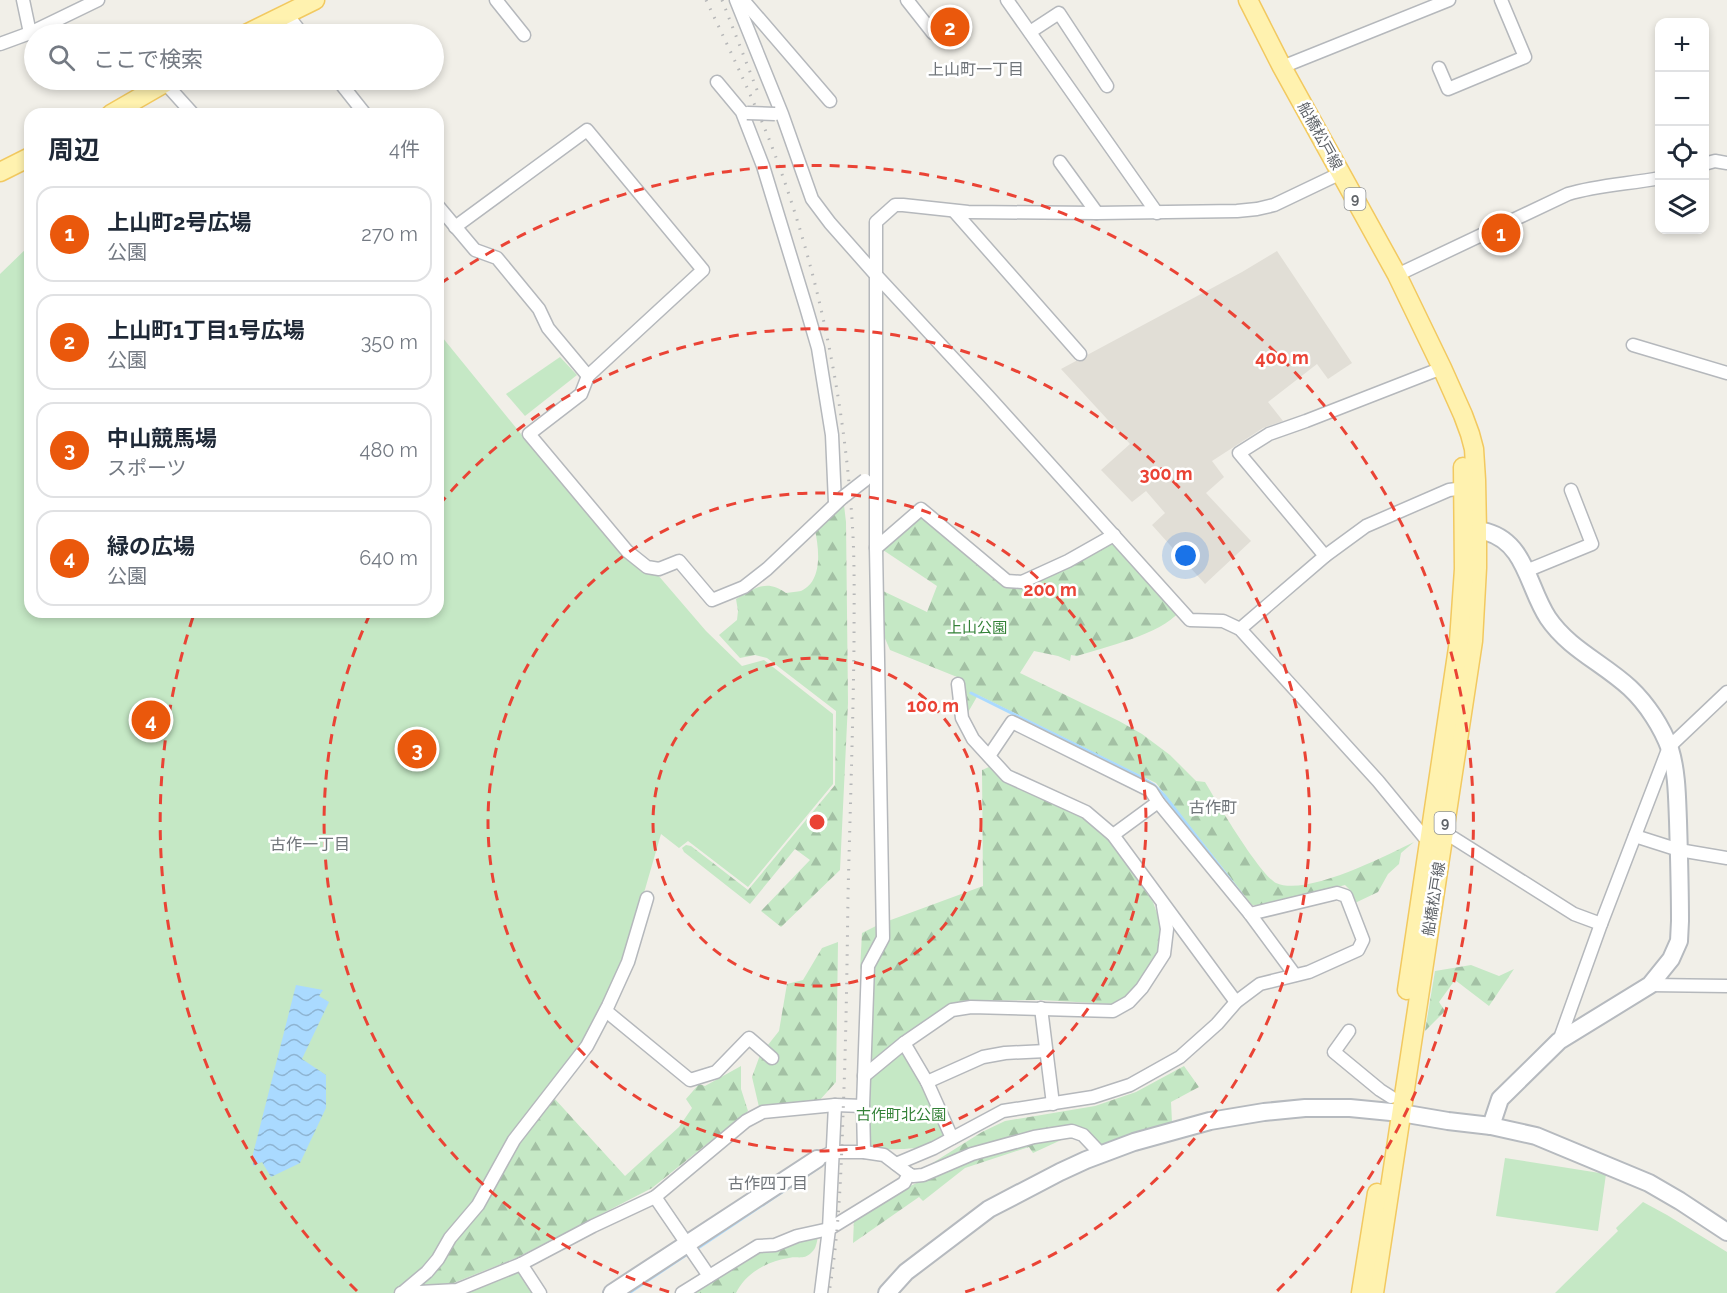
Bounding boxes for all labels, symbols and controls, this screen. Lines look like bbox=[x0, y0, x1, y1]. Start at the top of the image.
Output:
pin: 2 bbox=[930, 4, 970, 50]
map controls bbox=[1655, 18, 1709, 234]
button: + bbox=[1655, 18, 1709, 72]
search box bbox=[24, 24, 444, 90]
icon: search bbox=[45, 41, 78, 74]
text: ここで検索 bbox=[93, 46, 203, 72]
district label: 上山町一丁目 bbox=[928, 60, 1024, 79]
button: − bbox=[1655, 72, 1709, 126]
street label: 船橋松戸線 bbox=[1294, 99, 1346, 173]
button: locate bbox=[1655, 126, 1709, 180]
text: 周辺 bbox=[48, 135, 100, 165]
text: 4件 bbox=[389, 137, 420, 161]
button: layers bbox=[1655, 180, 1709, 234]
road number: 9 bbox=[1344, 188, 1366, 210]
text: 上山町2号広場 bbox=[107, 209, 251, 235]
pin: 1 bbox=[1482, 210, 1520, 256]
text: 1 bbox=[65, 222, 74, 246]
text: 270 m bbox=[361, 222, 418, 246]
text: 公園 bbox=[107, 240, 147, 264]
text: 上山町1丁目1号広場 bbox=[107, 317, 305, 343]
text: 2 bbox=[64, 330, 75, 354]
text: 350 m bbox=[361, 330, 418, 354]
text: 400 m bbox=[1255, 347, 1309, 368]
text: 公園 bbox=[107, 348, 147, 372]
text: 中山競馬場 bbox=[107, 425, 217, 451]
text: 3 bbox=[64, 438, 75, 462]
text: 480 m bbox=[360, 438, 418, 462]
text: スポーツ bbox=[107, 456, 187, 480]
text: 300 m bbox=[1139, 463, 1193, 484]
text: 緑の広場 bbox=[107, 533, 195, 559]
your location bbox=[1171, 541, 1200, 570]
text: 4 bbox=[64, 546, 75, 570]
text: 640 m bbox=[359, 546, 418, 570]
text: 公園 bbox=[107, 564, 147, 588]
text: 200 m bbox=[1023, 579, 1077, 600]
park label: 上山公園 bbox=[947, 619, 1007, 637]
text: 100 m bbox=[907, 695, 959, 716]
pin: 4 bbox=[132, 698, 170, 742]
pin: 3 bbox=[398, 726, 436, 771]
district label: 古作町 bbox=[1189, 798, 1237, 817]
centre of rings bbox=[807, 812, 827, 832]
road number: 9 bbox=[1434, 812, 1456, 834]
district label: 古作一丁目 bbox=[270, 835, 350, 854]
street label: 船橋松戸線 bbox=[1419, 861, 1449, 937]
park label: 古作町北公園 bbox=[856, 1106, 946, 1124]
district label: 古作四丁目 bbox=[728, 1174, 808, 1193]

